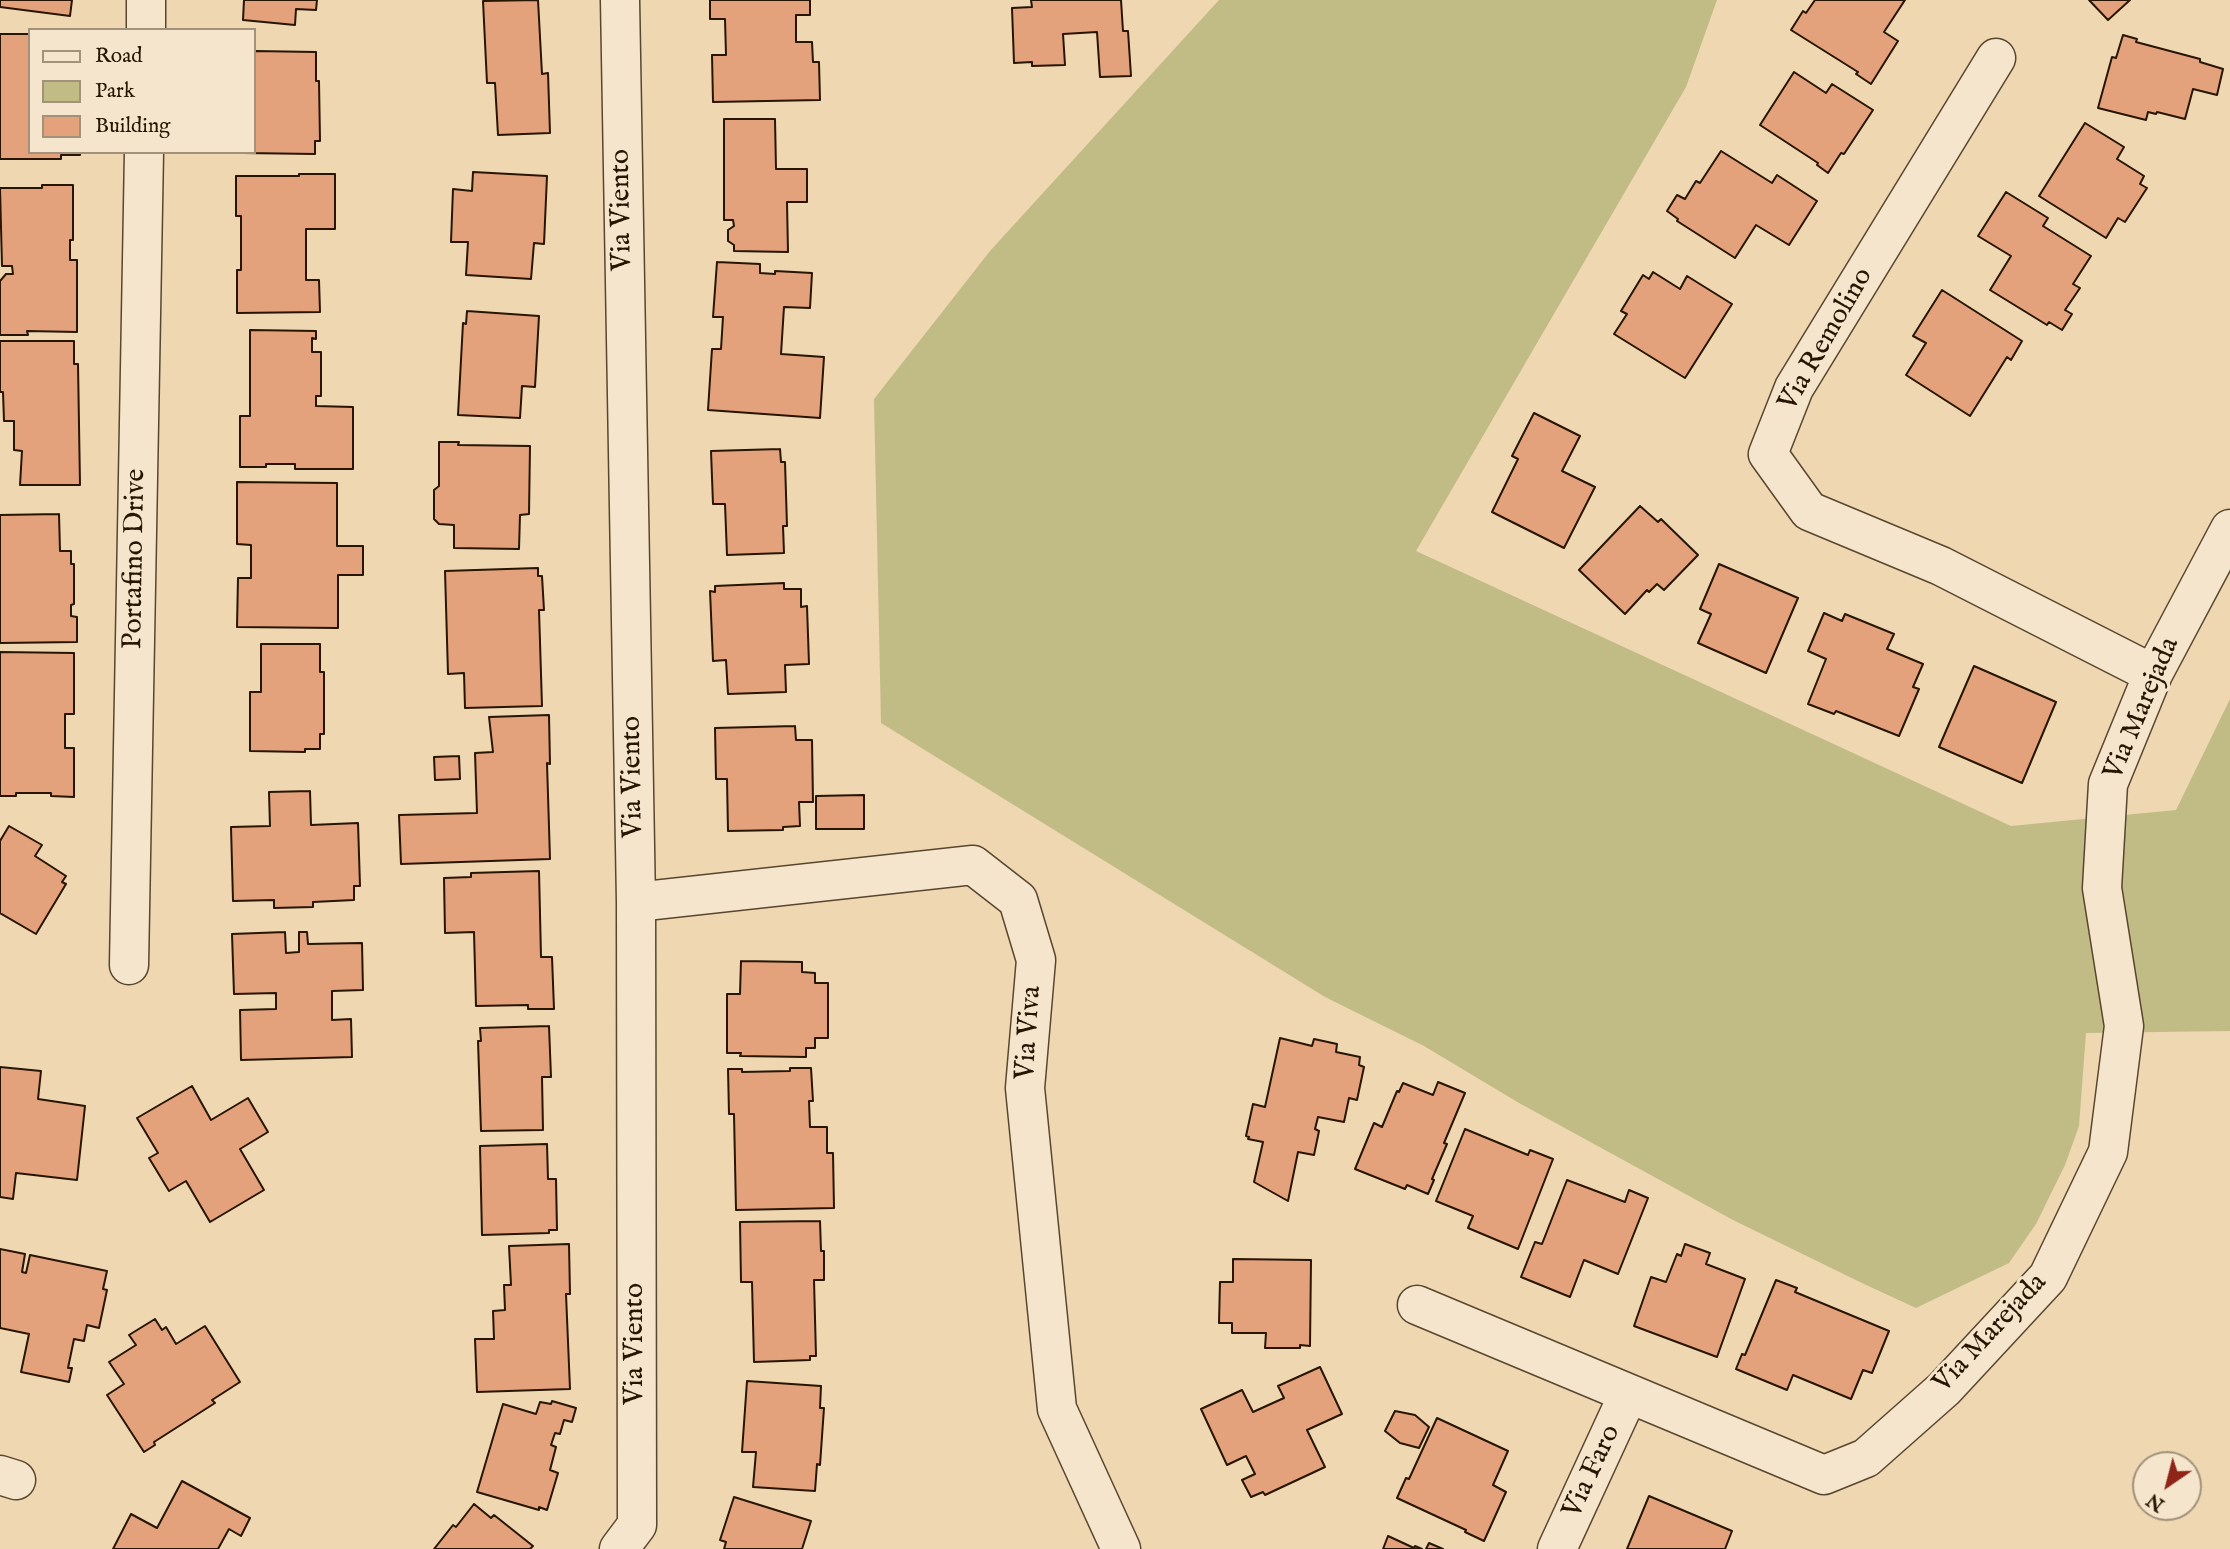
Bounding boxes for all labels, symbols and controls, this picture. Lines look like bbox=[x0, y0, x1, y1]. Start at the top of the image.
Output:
legend bbox=[28, 28, 256, 154]
text: Road bbox=[95, 43, 142, 70]
text: Park bbox=[95, 78, 135, 105]
text: Building bbox=[95, 113, 170, 140]
street label: Via Viento bbox=[605, 149, 641, 271]
street label: Via Remolino bbox=[1773, 262, 1881, 418]
street label: Portafino Drive bbox=[118, 469, 154, 649]
street label: Via Marejada bbox=[2098, 633, 2188, 785]
street label: Via Viento bbox=[616, 716, 652, 838]
street label: Via Viva bbox=[1010, 985, 1050, 1081]
street label: Via Marejada bbox=[1927, 1267, 2055, 1401]
street label: Via Viento bbox=[619, 1283, 653, 1405]
street label: Via Faro bbox=[1557, 1420, 1629, 1524]
north arrow bbox=[2132, 1451, 2202, 1521]
text: N bbox=[2142, 1487, 2170, 1516]

